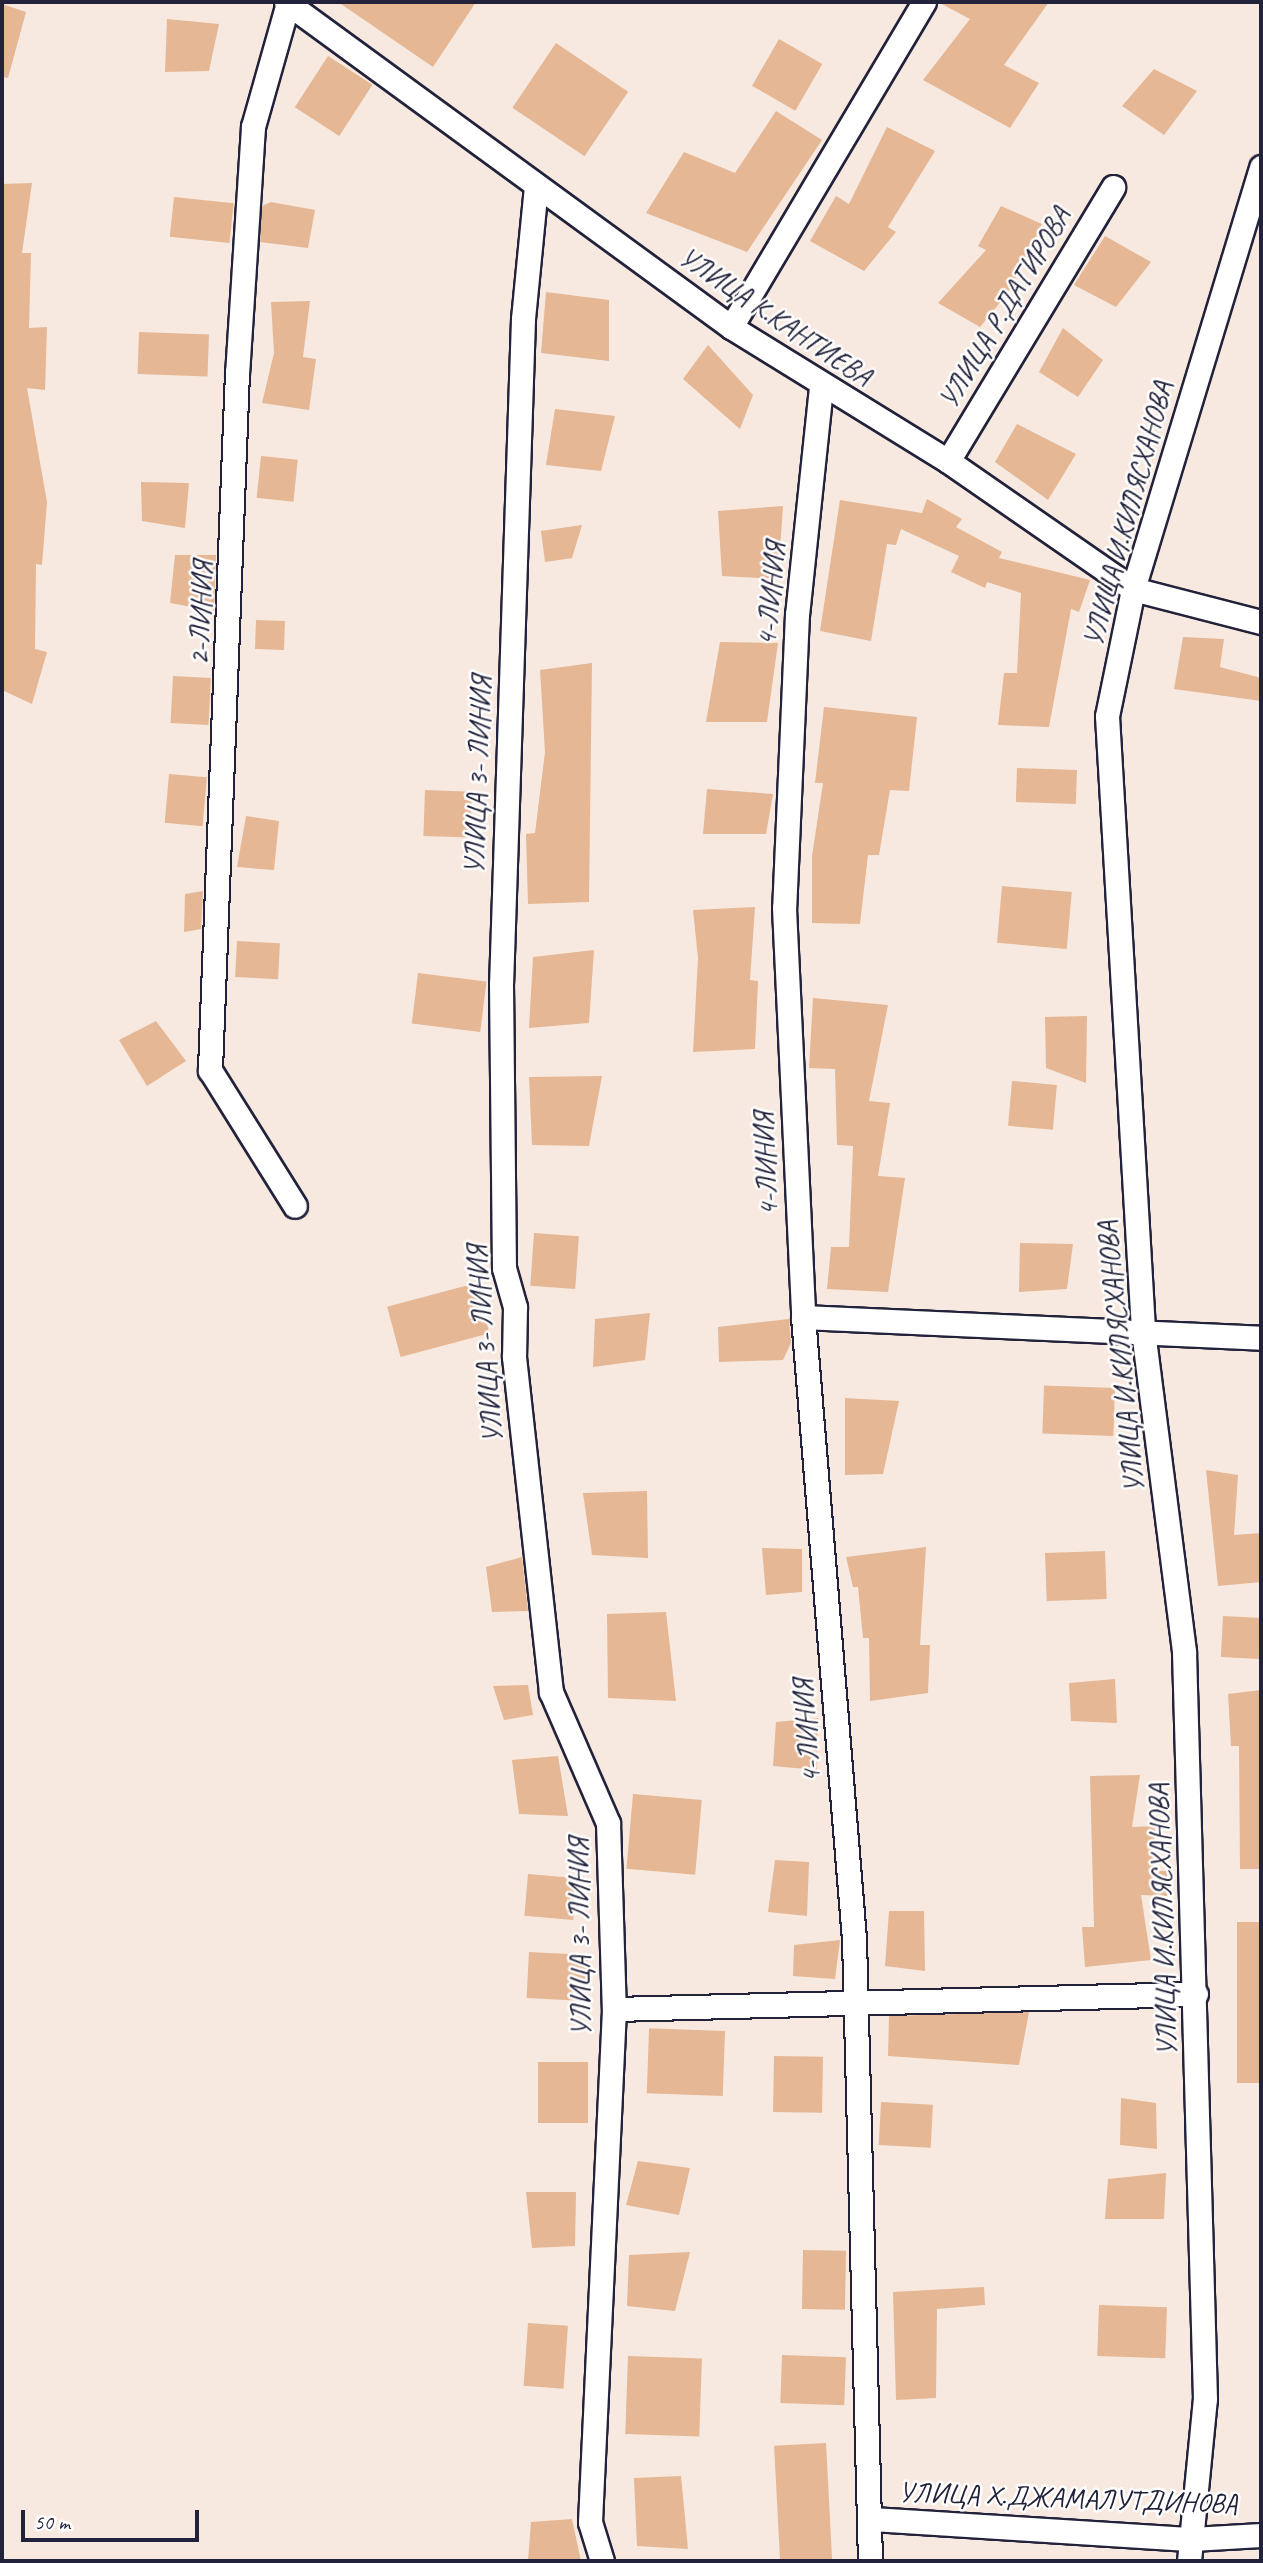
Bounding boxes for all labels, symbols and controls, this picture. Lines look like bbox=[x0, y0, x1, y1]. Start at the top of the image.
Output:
street label: УЛИЦА Р.ДАГИРОВА bbox=[932, 202, 1078, 414]
street label: УЛИЦА К.КАНТИЕВА bbox=[673, 240, 877, 394]
street label: УЛИЦА И.КИЛЯСХАНОВА bbox=[1077, 378, 1179, 650]
street label: 4-ЛИНИЯ bbox=[750, 541, 792, 647]
street label: 2-ЛИНИЯ bbox=[182, 560, 220, 666]
street label: УЛИЦА 3- ЛИНИЯ bbox=[458, 675, 498, 875]
street label: 4-ЛИНИЯ bbox=[746, 1111, 786, 1217]
street label: УЛИЦА И.КИЛЯСХАНОВА bbox=[1090, 1220, 1152, 1494]
street label: УЛИЦА 3- ЛИНИЯ bbox=[460, 1244, 510, 1444]
street label: 4-ЛИНИЯ bbox=[786, 1678, 828, 1784]
street label: УЛИЦА И.КИЛЯСХАНОВА bbox=[1141, 1783, 1185, 2057]
street label: УЛИЦА 3- ЛИНИЯ bbox=[561, 1837, 599, 2037]
street label: УЛИЦА Х.ДЖАМАЛУТДИНОВА bbox=[898, 2475, 1238, 2521]
scale bar bbox=[24, 2496, 203, 2540]
text: 50 m bbox=[34, 2509, 70, 2535]

